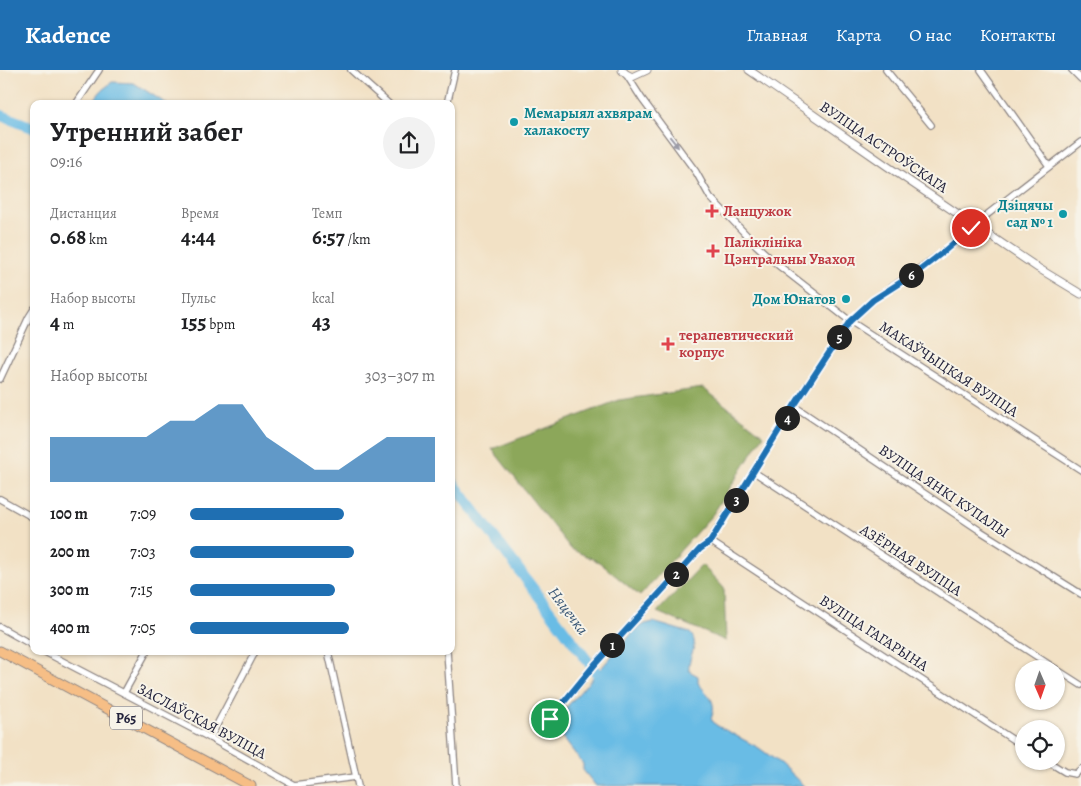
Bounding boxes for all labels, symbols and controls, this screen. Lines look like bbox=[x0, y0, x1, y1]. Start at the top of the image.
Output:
text: Kadence bbox=[25, 19, 111, 51]
text: Главная bbox=[747, 23, 808, 47]
text: Карта bbox=[836, 23, 881, 47]
text: О нас bbox=[909, 23, 952, 47]
text: Контакты bbox=[980, 23, 1056, 47]
street label: ВУЛІЦА АСТРОЎСКАГА bbox=[816, 97, 952, 197]
place label: Мемарыял ахвярам халакосту bbox=[524, 103, 652, 140]
text: Утренний забег bbox=[50, 113, 243, 151]
marker: Мемарыял ахвярам халакосту bbox=[508, 116, 520, 128]
button: share bbox=[383, 117, 435, 169]
one-way arrow bbox=[669, 135, 680, 148]
text: 09:16 bbox=[50, 151, 82, 173]
place label: Дзіцячы сад № 1 bbox=[998, 195, 1054, 232]
place label: Ланцужок bbox=[723, 201, 792, 221]
text: Дистанция bbox=[50, 204, 117, 223]
text: Время bbox=[181, 204, 219, 223]
text: Темп bbox=[312, 204, 343, 223]
marker: Ланцужок bbox=[705, 204, 719, 218]
pin bbox=[950, 207, 992, 249]
marker: Дзіцячы сад № 1 bbox=[1057, 208, 1069, 220]
icon: check bbox=[957, 214, 985, 242]
text: 0.68 bbox=[50, 223, 86, 251]
text: 4:44 bbox=[181, 223, 216, 251]
text: 6:57 bbox=[312, 223, 345, 251]
text: km bbox=[86, 230, 108, 249]
text: /km bbox=[345, 230, 371, 249]
place label: Паліклініка Цэнтральны Уваход bbox=[724, 232, 855, 269]
marker: Паліклініка Цэнтральны Уваход bbox=[706, 244, 720, 258]
pin: 6 bbox=[898, 262, 924, 288]
text: 6 bbox=[908, 266, 915, 285]
text: Набор высоты bbox=[50, 289, 136, 308]
text: Пульс bbox=[181, 289, 216, 308]
text: kcal bbox=[312, 289, 334, 308]
place label: Дом Юнатов bbox=[753, 289, 836, 309]
marker: Дом Юнатов bbox=[840, 293, 852, 305]
text: 4 bbox=[50, 308, 60, 336]
text: 155 bbox=[181, 308, 206, 336]
text: 43 bbox=[312, 308, 331, 336]
text: m bbox=[60, 315, 74, 334]
text: bpm bbox=[206, 315, 235, 334]
street label: МАКАЎЧЫЦКАЯ ВУЛІЦА bbox=[876, 317, 1023, 422]
pin: 5 bbox=[826, 324, 852, 350]
place label: терапевтический корпус bbox=[679, 325, 794, 362]
text: 5 bbox=[837, 328, 842, 347]
marker: терапевтический корпус bbox=[661, 337, 675, 351]
text: Набор высоты bbox=[50, 365, 148, 387]
text: 303–307 m bbox=[365, 365, 435, 387]
pin: 4 bbox=[774, 406, 800, 430]
text: 4 bbox=[784, 409, 791, 428]
street label: ВУЛІЦА ЯНКІ КУПАЛЫ bbox=[875, 440, 1013, 542]
pin: 3 bbox=[724, 488, 748, 512]
text: 3 bbox=[733, 491, 740, 510]
text: 100 m bbox=[50, 503, 88, 525]
text: 7:09 bbox=[130, 503, 156, 525]
street label: АЗЁРНАЯ ВУЛІЦА bbox=[855, 519, 966, 601]
text: 200 m bbox=[50, 541, 90, 563]
text: 7:03 bbox=[130, 541, 156, 563]
pin: 2 bbox=[664, 562, 688, 586]
text: 2 bbox=[673, 565, 680, 584]
text: 300 m bbox=[50, 579, 89, 601]
text: 7:15 bbox=[130, 579, 153, 601]
water label: Няцечка bbox=[543, 582, 593, 640]
street label: ВУЛІЦА ГАГАРЫНА bbox=[816, 590, 933, 676]
text: 400 m bbox=[50, 617, 90, 639]
text: 7:05 bbox=[130, 617, 156, 639]
pin: 1 bbox=[600, 632, 624, 658]
text: 1 bbox=[610, 636, 615, 655]
north arrow bbox=[1015, 660, 1065, 710]
map controls bbox=[1015, 660, 1065, 770]
street label: ЗАСЛАЎСКАЯ ВУЛІЦА bbox=[134, 679, 270, 764]
pin bbox=[529, 698, 571, 740]
icon: arrive bbox=[536, 705, 564, 733]
road number: Р65 bbox=[110, 706, 142, 730]
button: locate bbox=[1015, 720, 1065, 770]

